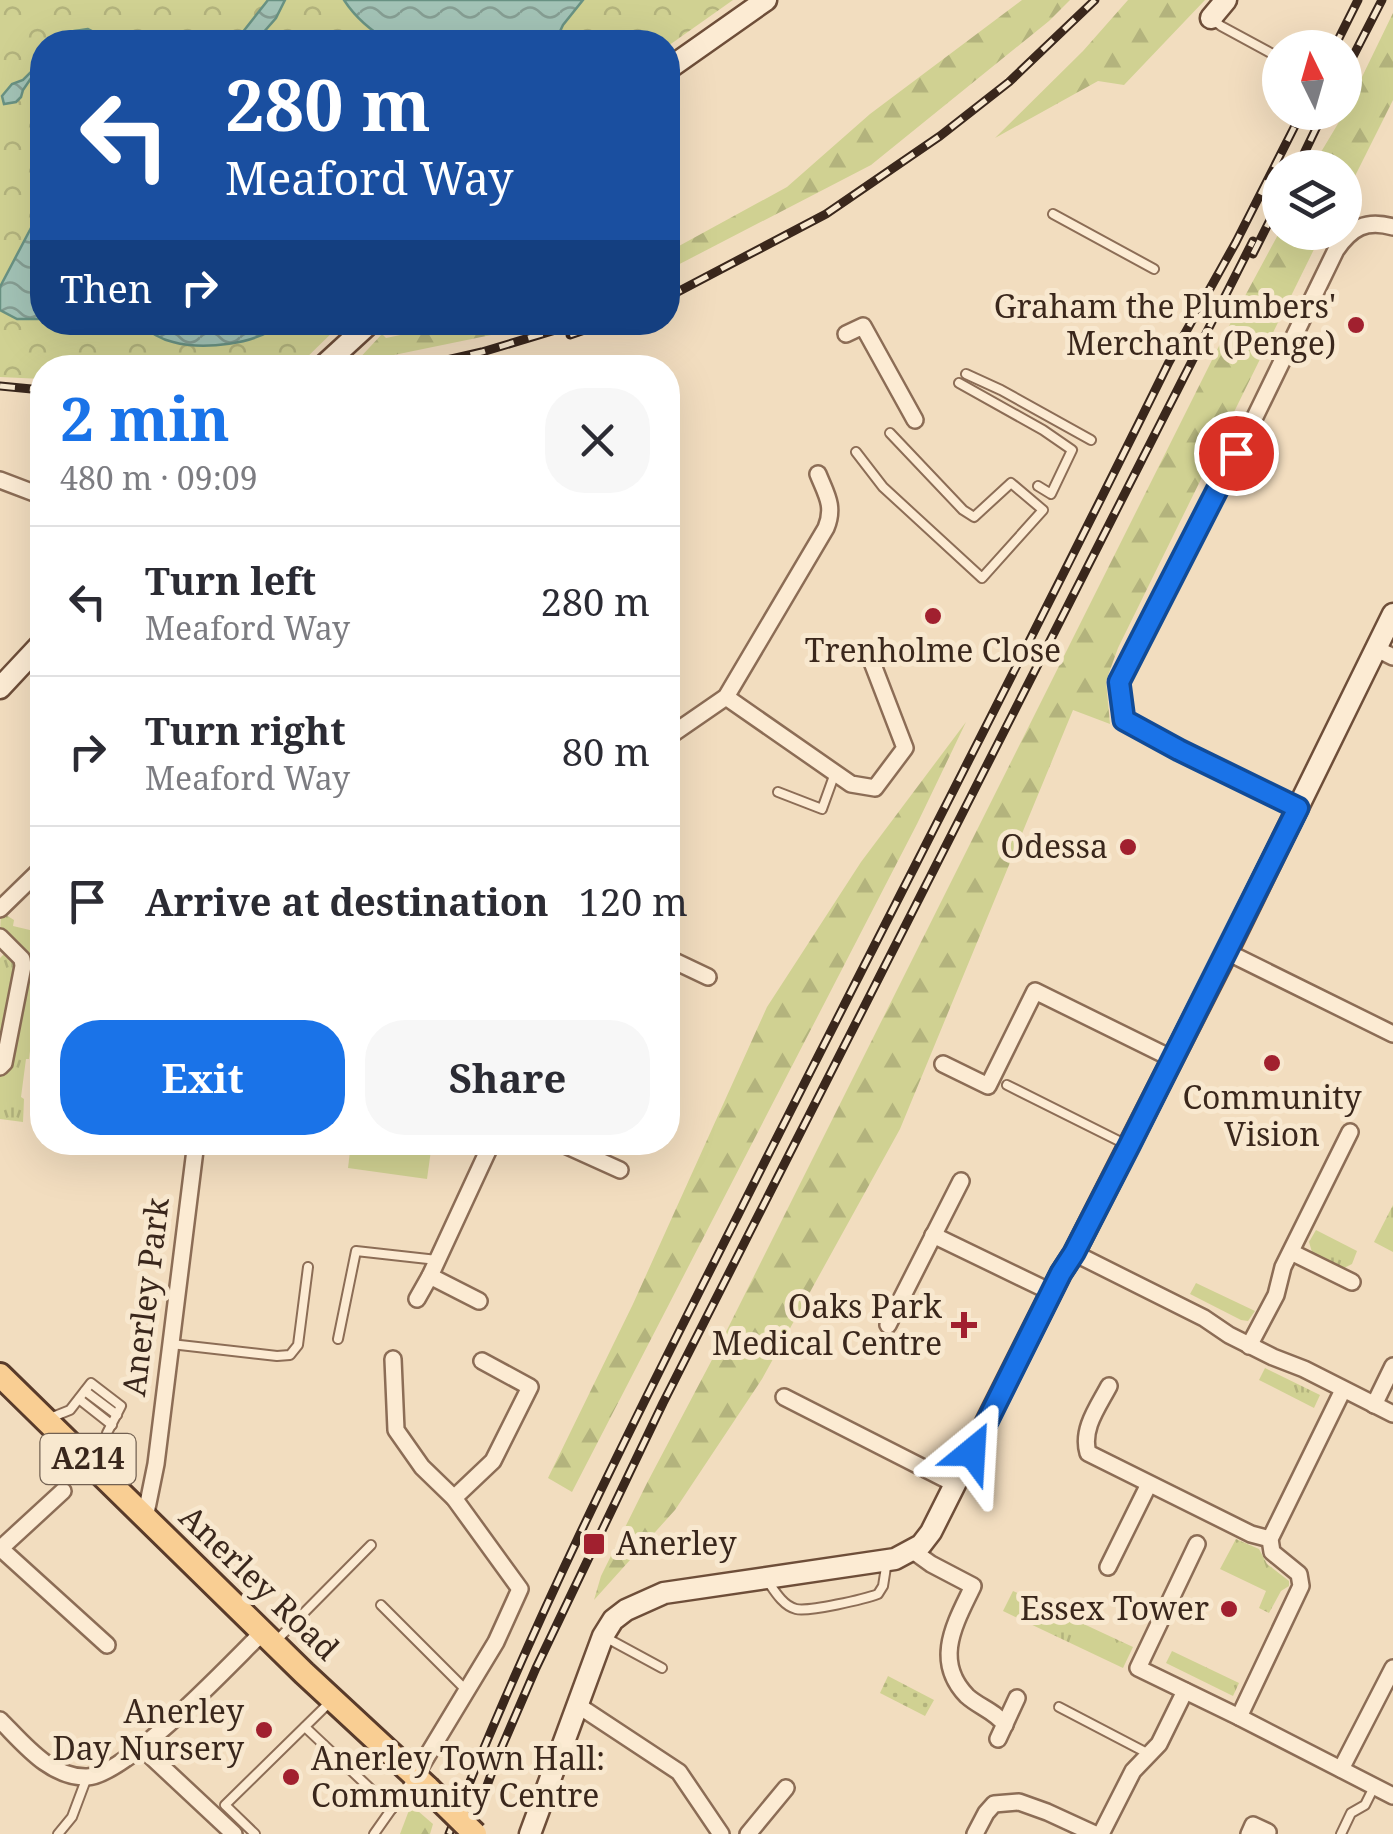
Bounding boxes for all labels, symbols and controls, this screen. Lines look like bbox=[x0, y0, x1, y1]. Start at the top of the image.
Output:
north arrow bbox=[1262, 30, 1362, 130]
map controls bbox=[1262, 30, 1362, 250]
text: 280 m bbox=[225, 56, 431, 152]
icon: left bbox=[60, 70, 190, 200]
text: Meaford Way bbox=[225, 147, 514, 208]
button: layers bbox=[1262, 150, 1362, 250]
icon: right bbox=[172, 260, 227, 315]
text: Then bbox=[60, 262, 152, 314]
place label: Graham the Plumbers' Merchant (Penge) bbox=[994, 284, 1336, 364]
marker: Graham the Plumbers' Merchant (Penge) bbox=[1345, 314, 1367, 336]
text: 2 min bbox=[60, 377, 230, 459]
button: close bbox=[545, 388, 650, 493]
pin bbox=[1194, 411, 1279, 496]
icon: arrive bbox=[1209, 426, 1264, 481]
text: 480 m · 09:09 bbox=[60, 456, 258, 499]
text: Turn left bbox=[145, 554, 316, 606]
icon: left bbox=[60, 574, 115, 629]
text: 280 m bbox=[540, 575, 650, 627]
marker: Trenholme Close bbox=[922, 605, 944, 627]
text: Meaford Way bbox=[145, 606, 350, 649]
place label: Trenholme Close bbox=[805, 628, 1061, 671]
text: Turn right bbox=[145, 704, 346, 756]
icon: right bbox=[60, 724, 115, 779]
text: 80 m bbox=[562, 725, 650, 777]
text: Meaford Way bbox=[145, 756, 350, 799]
place label: Odessa bbox=[1001, 824, 1108, 867]
marker: Odessa bbox=[1117, 836, 1139, 858]
icon: arrive bbox=[60, 874, 115, 929]
text: Arrive at destination bbox=[145, 875, 549, 927]
text: 120 m bbox=[579, 875, 688, 927]
button: Exit bbox=[60, 1020, 345, 1135]
button: Share bbox=[365, 1020, 650, 1135]
marker: Community Vision bbox=[1261, 1052, 1283, 1074]
place label: Community Vision bbox=[1182, 1075, 1362, 1155]
street label: Anerley Park bbox=[111, 1195, 178, 1399]
place label: Oaks Park Medical Centre bbox=[712, 1284, 942, 1364]
marker: Oaks Park Medical Centre bbox=[951, 1312, 977, 1338]
position arrow bbox=[920, 1400, 1024, 1504]
road number: A214 bbox=[41, 1434, 136, 1484]
street label: Anerley Road bbox=[171, 1495, 349, 1669]
place label: Anerley bbox=[616, 1521, 737, 1564]
marker: Anerley bbox=[581, 1531, 607, 1557]
place label: Essex Tower bbox=[1020, 1586, 1209, 1629]
marker: Essex Tower bbox=[1218, 1598, 1240, 1620]
place label: Anerley Day Nursery bbox=[52, 1689, 245, 1769]
marker: Anerley Day Nursery bbox=[253, 1719, 275, 1741]
place label: Anerley Town Hall: Community Centre bbox=[311, 1736, 605, 1816]
marker: Anerley Town Hall: Community Centre bbox=[280, 1766, 302, 1788]

